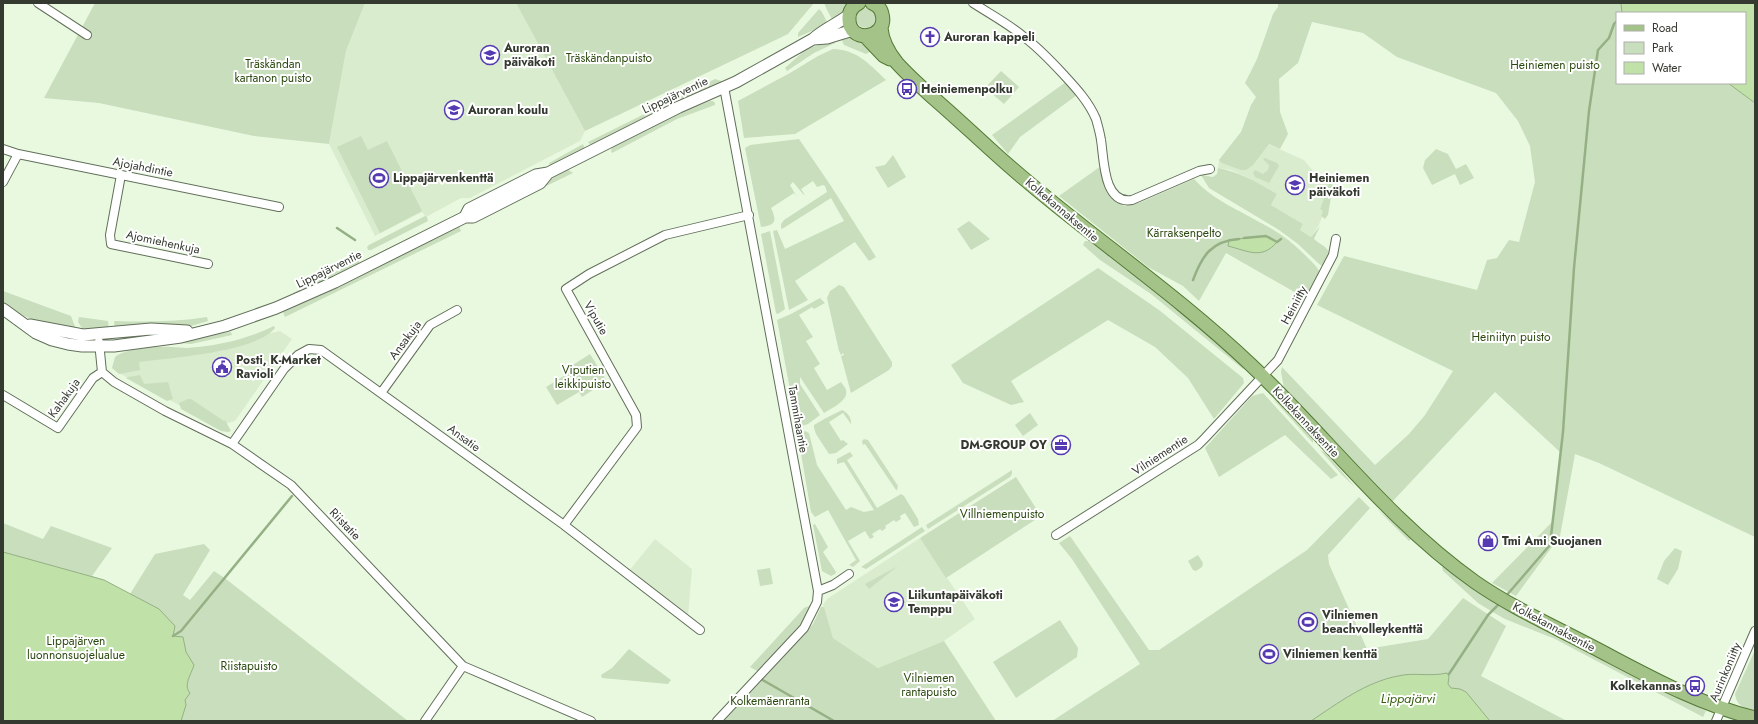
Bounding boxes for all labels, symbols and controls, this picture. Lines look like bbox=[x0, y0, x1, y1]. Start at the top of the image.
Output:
legend bbox=[1616, 12, 1746, 84]
text: Road bbox=[1652, 19, 1678, 37]
church icon: Auroran kappeli bbox=[919, 26, 941, 48]
place label: Auroran kappeli bbox=[943, 28, 1035, 46]
place label: Auroran päiväkoti bbox=[503, 39, 555, 71]
text: Park bbox=[1652, 39, 1674, 57]
school or university icon: Auroran päiväkoti bbox=[479, 44, 501, 66]
park label: Träskändanpuisto bbox=[566, 49, 653, 67]
park label: Träskändan kartanon puisto bbox=[234, 55, 312, 87]
park label: Heiniemen puisto bbox=[1510, 56, 1600, 74]
text: Water bbox=[1652, 59, 1683, 77]
street label: Lippajärventie bbox=[639, 72, 711, 118]
bus stop icon: Heiniemenpolku bbox=[896, 78, 918, 100]
place label: Heiniemenpolku bbox=[921, 80, 1013, 98]
school or university icon: Auroran koulu bbox=[443, 99, 465, 121]
place label: Auroran koulu bbox=[467, 101, 548, 119]
street label: Ajojahdintie bbox=[111, 152, 175, 182]
sports icon: Lippajärvenkenttä bbox=[368, 167, 390, 189]
place label: Lippajärvenkenttä bbox=[393, 169, 494, 187]
place label: Heiniemen päiväkoti bbox=[1309, 169, 1369, 201]
street label: Kolkekannaksentie bbox=[1021, 174, 1103, 246]
school or university icon: Heiniemen päiväkoti bbox=[1284, 174, 1306, 196]
park label: Kärraksenpelto bbox=[1147, 224, 1222, 242]
street label: Ajomiehenkuja bbox=[124, 225, 202, 259]
street label: Lippajärventie bbox=[293, 245, 365, 293]
street label: Heiniitty bbox=[1276, 282, 1312, 328]
street label: Viputie bbox=[579, 298, 613, 338]
street label: Ansakuja bbox=[384, 316, 426, 363]
park label: Heiniityn puisto bbox=[1471, 328, 1551, 346]
place label: Posti, K-Market Ravioli bbox=[236, 351, 321, 383]
public building icon: Posti, K-Market Ravioli bbox=[211, 356, 233, 378]
park label: Viputien leikkipuisto bbox=[555, 361, 612, 393]
street label: Kahakuja bbox=[44, 374, 85, 421]
street label: Kolkekannaksentie bbox=[1268, 383, 1344, 461]
street label: Tammihaantie bbox=[783, 384, 813, 454]
street label: Ansatie bbox=[444, 420, 484, 456]
street label: Vilniementie bbox=[1129, 430, 1191, 480]
office icon: DM-GROUP OY bbox=[1050, 434, 1072, 456]
place label: DM-GROUP OY bbox=[961, 436, 1047, 454]
street label: Riistatie bbox=[325, 504, 365, 544]
park label: Villniemenpuisto bbox=[960, 505, 1045, 523]
shop icon: Tmi Ami Suojanen bbox=[1477, 530, 1499, 552]
place label: Tmi Ami Suojanen bbox=[1502, 532, 1602, 550]
place label: Liikuntapäiväkoti Temppu bbox=[908, 586, 1003, 618]
school or university icon: Liikuntapäiväkoti Temppu bbox=[883, 591, 905, 613]
street label: Kolkekannaksentie bbox=[1510, 598, 1598, 656]
place label: Vilniemen beachvolleykenttä bbox=[1321, 606, 1423, 638]
sports icon: Vilniemen beachvolleykenttä bbox=[1297, 611, 1319, 633]
park label: Lippajärven luonnonsuojelualue bbox=[27, 632, 125, 664]
street label: Aurinkoniitty bbox=[1704, 639, 1746, 704]
sports icon: Vilniemen kenttä bbox=[1258, 643, 1280, 665]
place label: Vilniemen kenttä bbox=[1282, 645, 1377, 663]
park label: Riistapuisto bbox=[221, 657, 278, 675]
park label: Vilniemen rantapuisto bbox=[901, 669, 957, 701]
bus stop icon: Kolkekannas bbox=[1684, 675, 1706, 697]
place label: Kolkekannas bbox=[1610, 677, 1682, 695]
water label: Lippajärvi bbox=[1381, 689, 1436, 708]
park label: Kolkemäenranta bbox=[730, 692, 810, 710]

